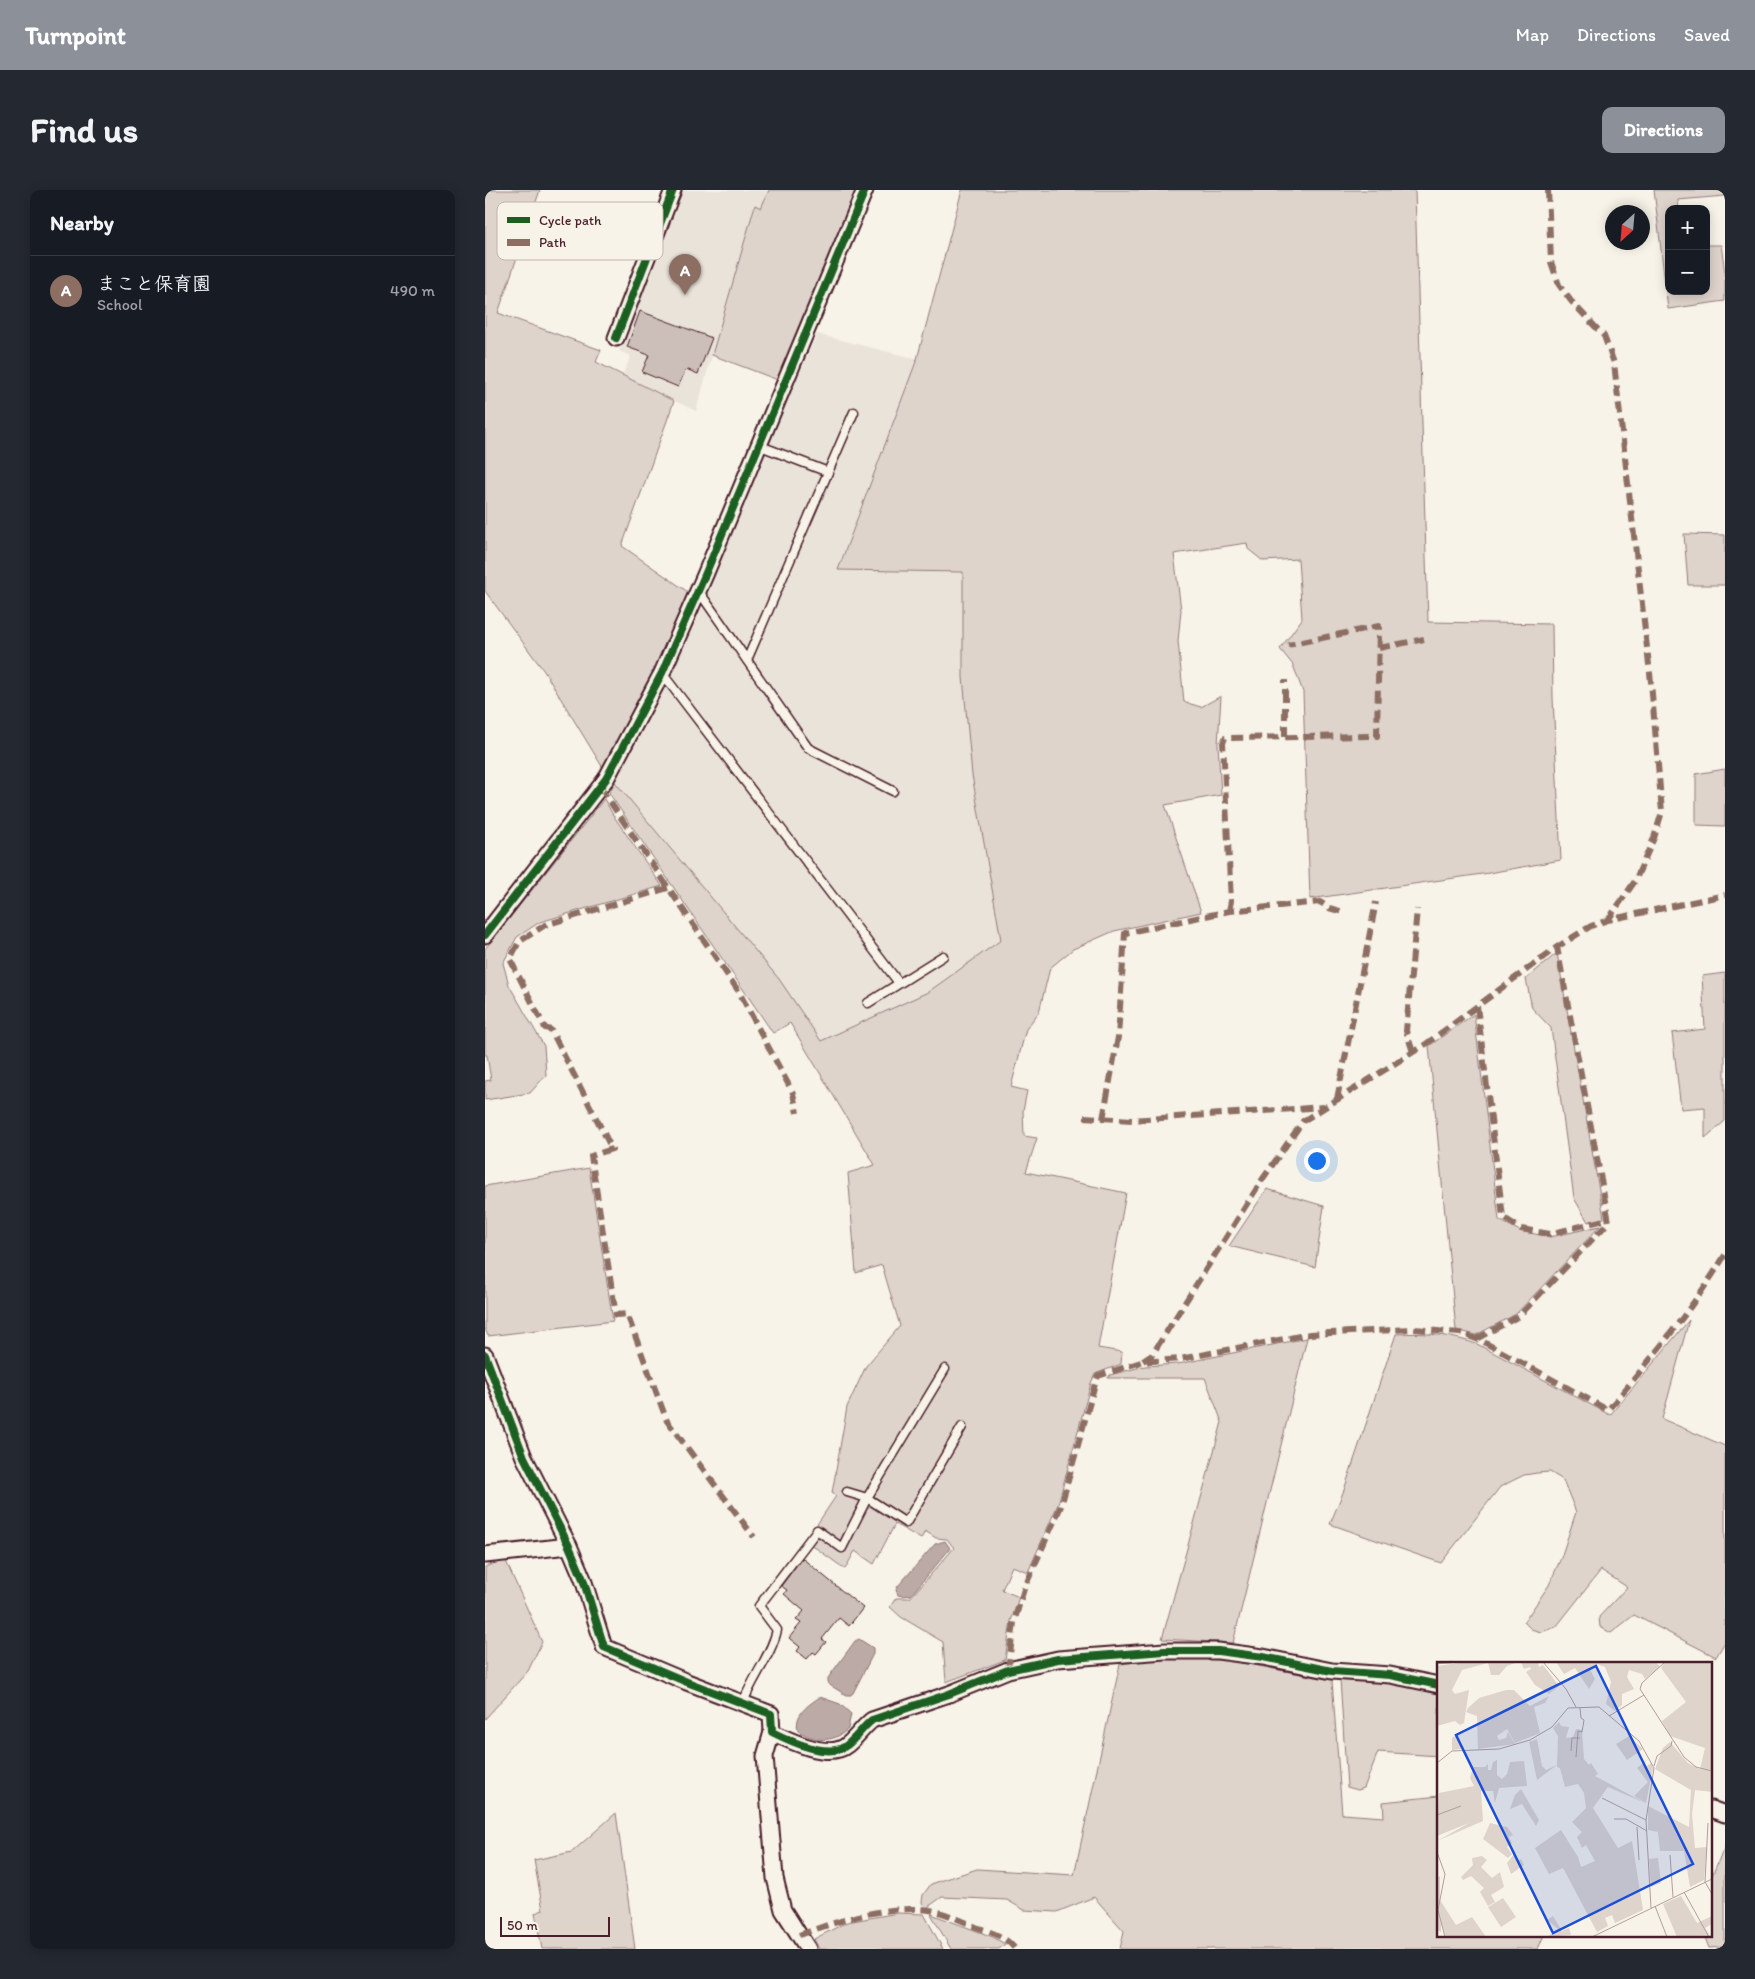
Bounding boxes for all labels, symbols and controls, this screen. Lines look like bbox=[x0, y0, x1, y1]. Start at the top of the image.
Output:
text: Turnpoint bbox=[25, 21, 126, 50]
text: Map bbox=[1516, 24, 1549, 46]
text: Directions bbox=[1577, 24, 1656, 46]
text: Saved bbox=[1684, 24, 1730, 46]
button: Directions bbox=[1602, 107, 1725, 153]
text: Find us bbox=[30, 109, 138, 151]
legend bbox=[497, 202, 663, 260]
north arrow bbox=[1605, 205, 1650, 250]
map controls bbox=[1665, 205, 1710, 295]
button: + bbox=[1665, 205, 1710, 250]
text: Nearby bbox=[50, 210, 114, 235]
text: Cycle path bbox=[539, 212, 602, 229]
text: Path bbox=[539, 234, 566, 251]
button: − bbox=[1665, 250, 1710, 295]
pin: A bbox=[669, 254, 701, 295]
text: まこと保育園 bbox=[97, 272, 211, 295]
text: A bbox=[61, 281, 71, 300]
text: 490 m bbox=[390, 281, 435, 300]
text: School bbox=[97, 295, 143, 314]
your location bbox=[1304, 1148, 1330, 1174]
inset map bbox=[1437, 1662, 1713, 1936]
scale bar bbox=[500, 1914, 610, 1937]
text: 50 m bbox=[507, 1917, 538, 1934]

